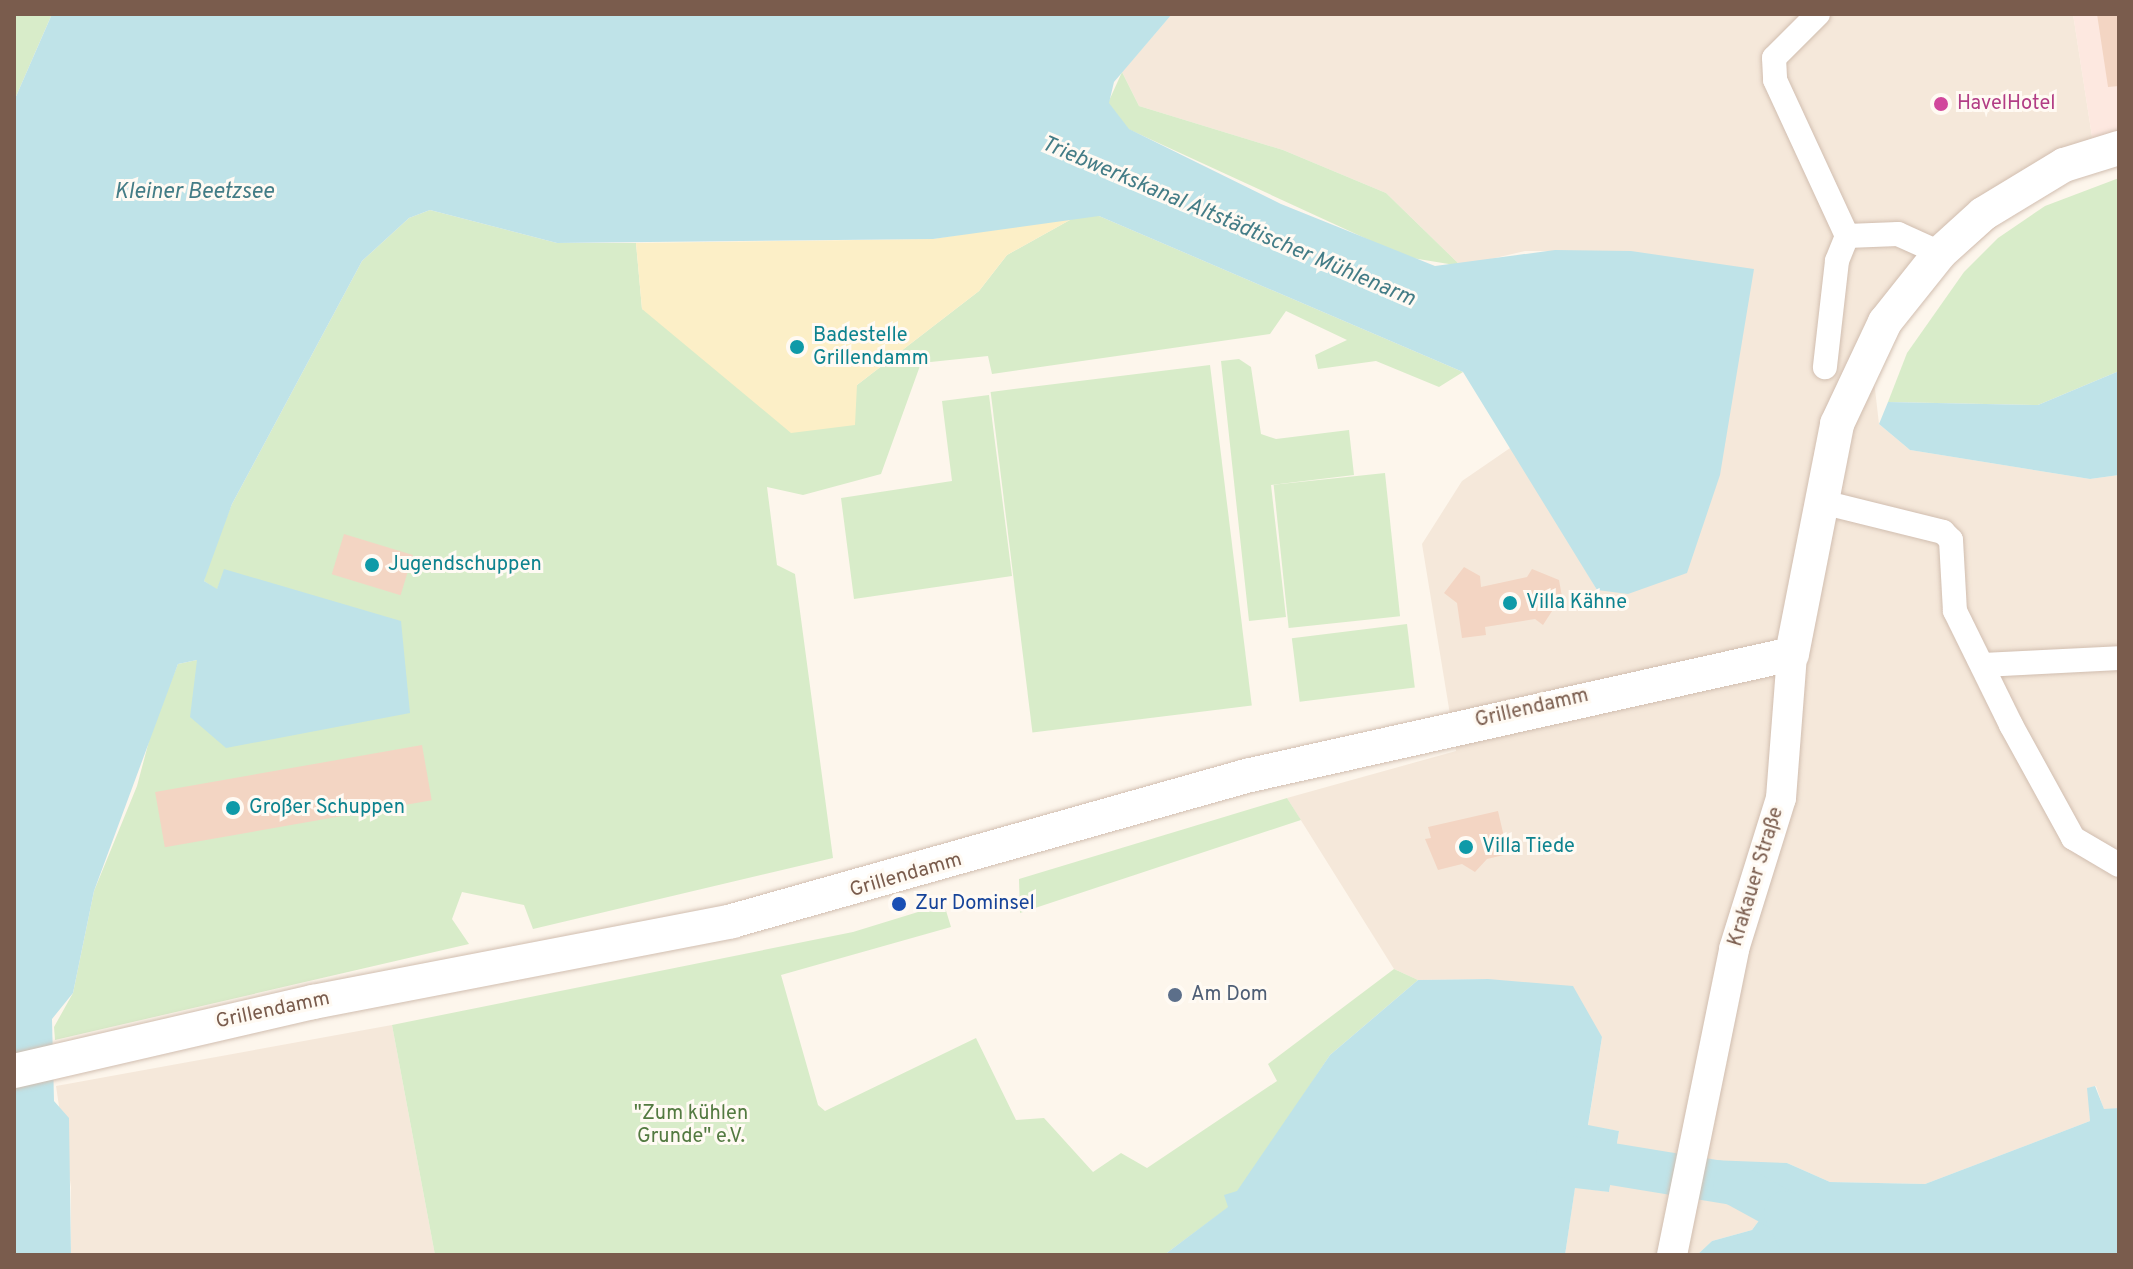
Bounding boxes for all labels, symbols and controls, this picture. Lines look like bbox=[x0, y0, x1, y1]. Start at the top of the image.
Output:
place label: HavelHotel bbox=[1957, 92, 2055, 116]
marker: HavelHotel bbox=[1932, 95, 1950, 113]
water label: Triebwerkskanal Altstädtischer Mühlenarm bbox=[1037, 131, 1419, 313]
water label: Kleiner Beetzsee bbox=[114, 180, 274, 206]
place label: Badestelle Grillendamm bbox=[813, 324, 929, 371]
marker: Badestelle Grillendamm bbox=[788, 338, 806, 356]
place label: Jugendschuppen bbox=[388, 553, 542, 577]
marker: Jugendschuppen bbox=[363, 556, 381, 574]
place label: Villa Kähne bbox=[1526, 591, 1627, 615]
marker: Villa Kähne bbox=[1501, 594, 1519, 612]
street label: Grillendamm bbox=[1473, 684, 1591, 734]
place label: Großer Schuppen bbox=[249, 796, 405, 820]
marker: Großer Schuppen bbox=[224, 799, 242, 817]
street label: Krakauer Straße bbox=[1724, 804, 1790, 950]
place label: Villa Tiede bbox=[1482, 835, 1576, 859]
marker: Villa Tiede bbox=[1457, 838, 1475, 856]
street label: Grillendamm bbox=[847, 849, 965, 903]
place label: Zur Dominsel bbox=[915, 892, 1035, 916]
marker: Zur Dominsel bbox=[890, 895, 908, 913]
place label: Am Dom bbox=[1191, 983, 1268, 1007]
marker: Am Dom bbox=[1166, 986, 1184, 1004]
street label: Grillendamm bbox=[214, 987, 332, 1035]
park label: "Zum kühlen Grunde" e.V. bbox=[634, 1103, 748, 1150]

